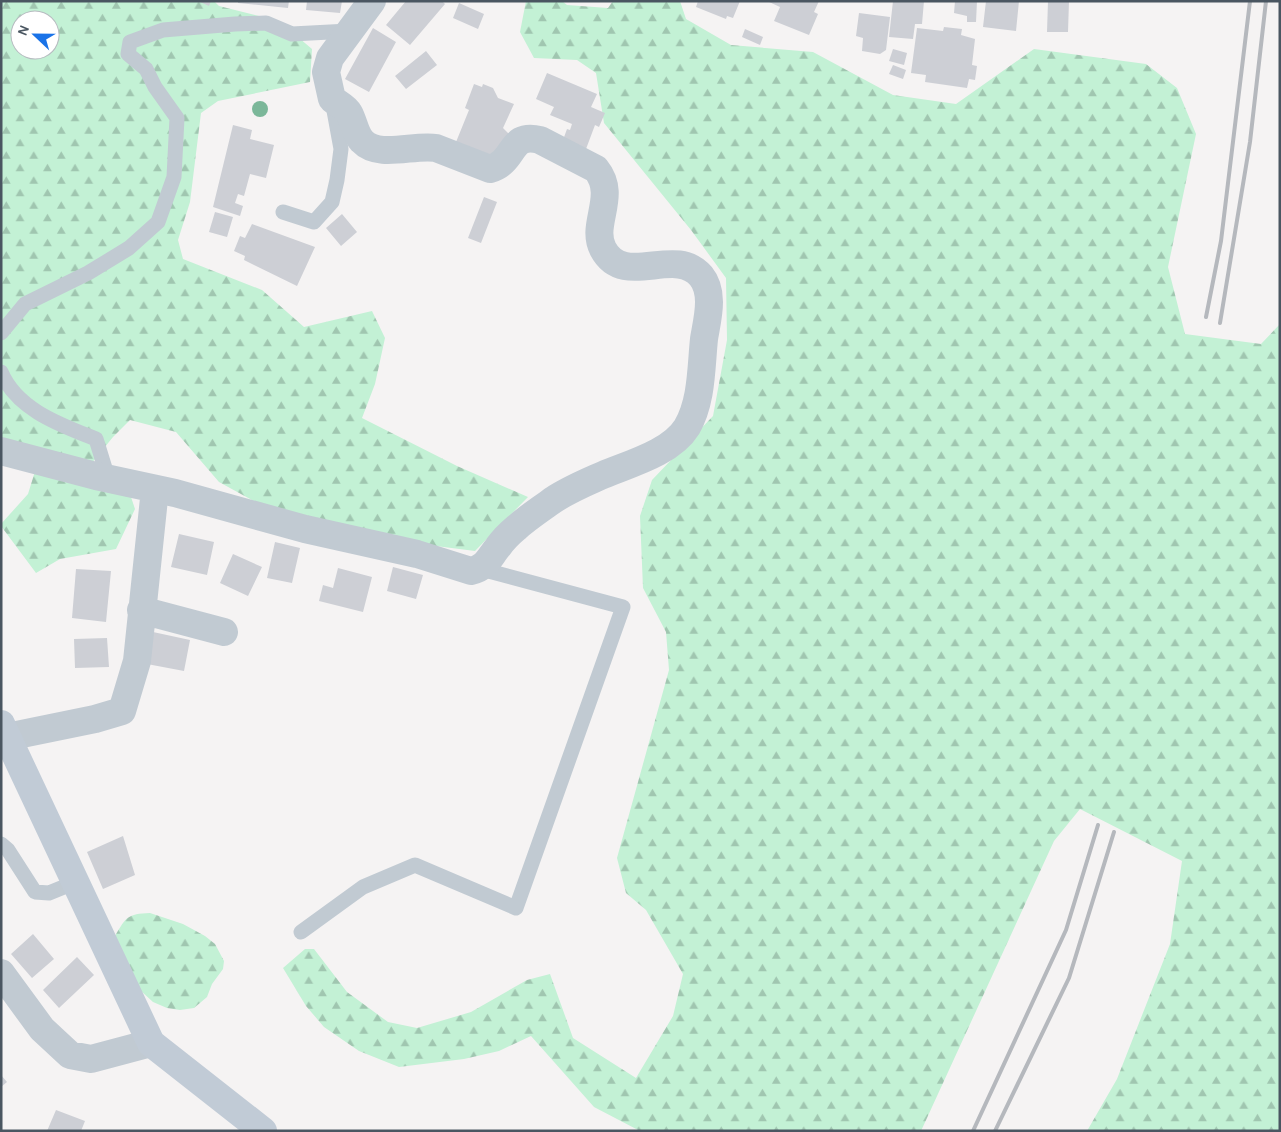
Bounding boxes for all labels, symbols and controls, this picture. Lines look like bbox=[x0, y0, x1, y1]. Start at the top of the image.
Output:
north arrow bbox=[10, 10, 60, 60]
text: N bbox=[14, 22, 33, 38]

